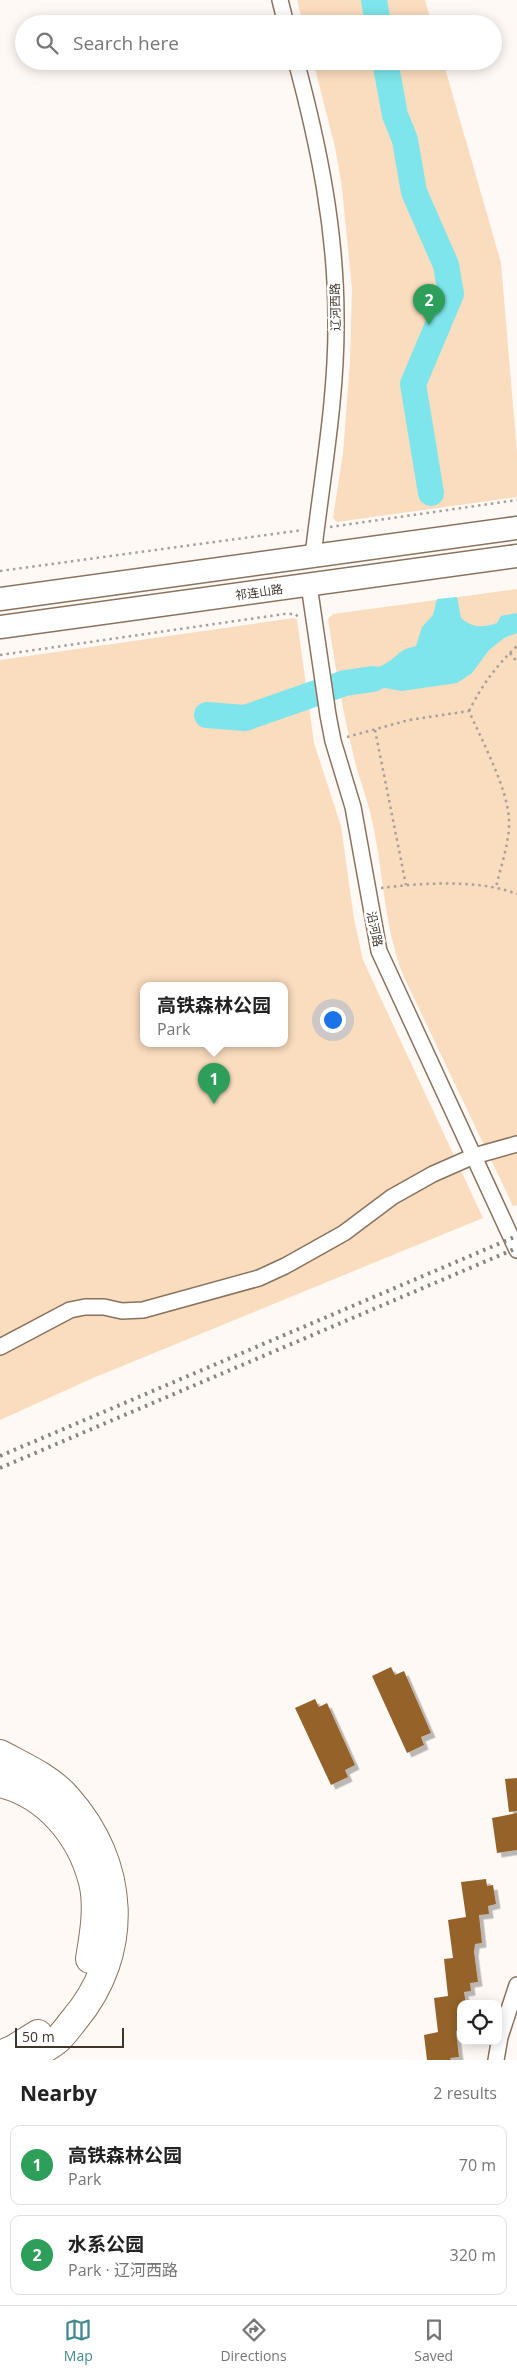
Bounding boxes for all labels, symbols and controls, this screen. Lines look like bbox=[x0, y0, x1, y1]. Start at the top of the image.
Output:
search box bbox=[15, 15, 502, 70]
icon: search bbox=[33, 29, 61, 57]
text: Search here bbox=[73, 30, 179, 56]
street label: 辽河西路 bbox=[326, 283, 344, 331]
pin: 2 bbox=[413, 284, 445, 325]
street label: 祁连山路 bbox=[234, 580, 284, 604]
street label: 沿河路 bbox=[363, 910, 387, 948]
popup bbox=[140, 982, 288, 1047]
text: 高铁森林公园 bbox=[157, 992, 271, 1018]
your location bbox=[320, 1007, 346, 1033]
text: Park bbox=[157, 1018, 190, 1040]
pin: 1 bbox=[198, 1063, 230, 1104]
map controls bbox=[457, 2000, 502, 2045]
button: locate bbox=[457, 2000, 502, 2045]
scale bar bbox=[15, 2025, 124, 2048]
text: 50 m bbox=[22, 2027, 55, 2046]
text: Nearby bbox=[20, 2079, 97, 2107]
text: 2 results bbox=[433, 2082, 497, 2104]
text: 高铁森林公园 bbox=[68, 2142, 182, 2168]
text: 1 bbox=[32, 2154, 42, 2176]
text: 70 m bbox=[459, 2154, 496, 2176]
text: Park bbox=[68, 2168, 101, 2190]
text: 水系公园 bbox=[68, 2231, 144, 2257]
text: 2 bbox=[32, 2244, 42, 2266]
text: 320 m bbox=[450, 2244, 496, 2266]
text: Park · 辽河西路 bbox=[68, 2259, 178, 2281]
tab: Map bbox=[64, 2316, 93, 2365]
tab: Directions bbox=[220, 2316, 287, 2365]
tab: Saved bbox=[414, 2316, 453, 2365]

